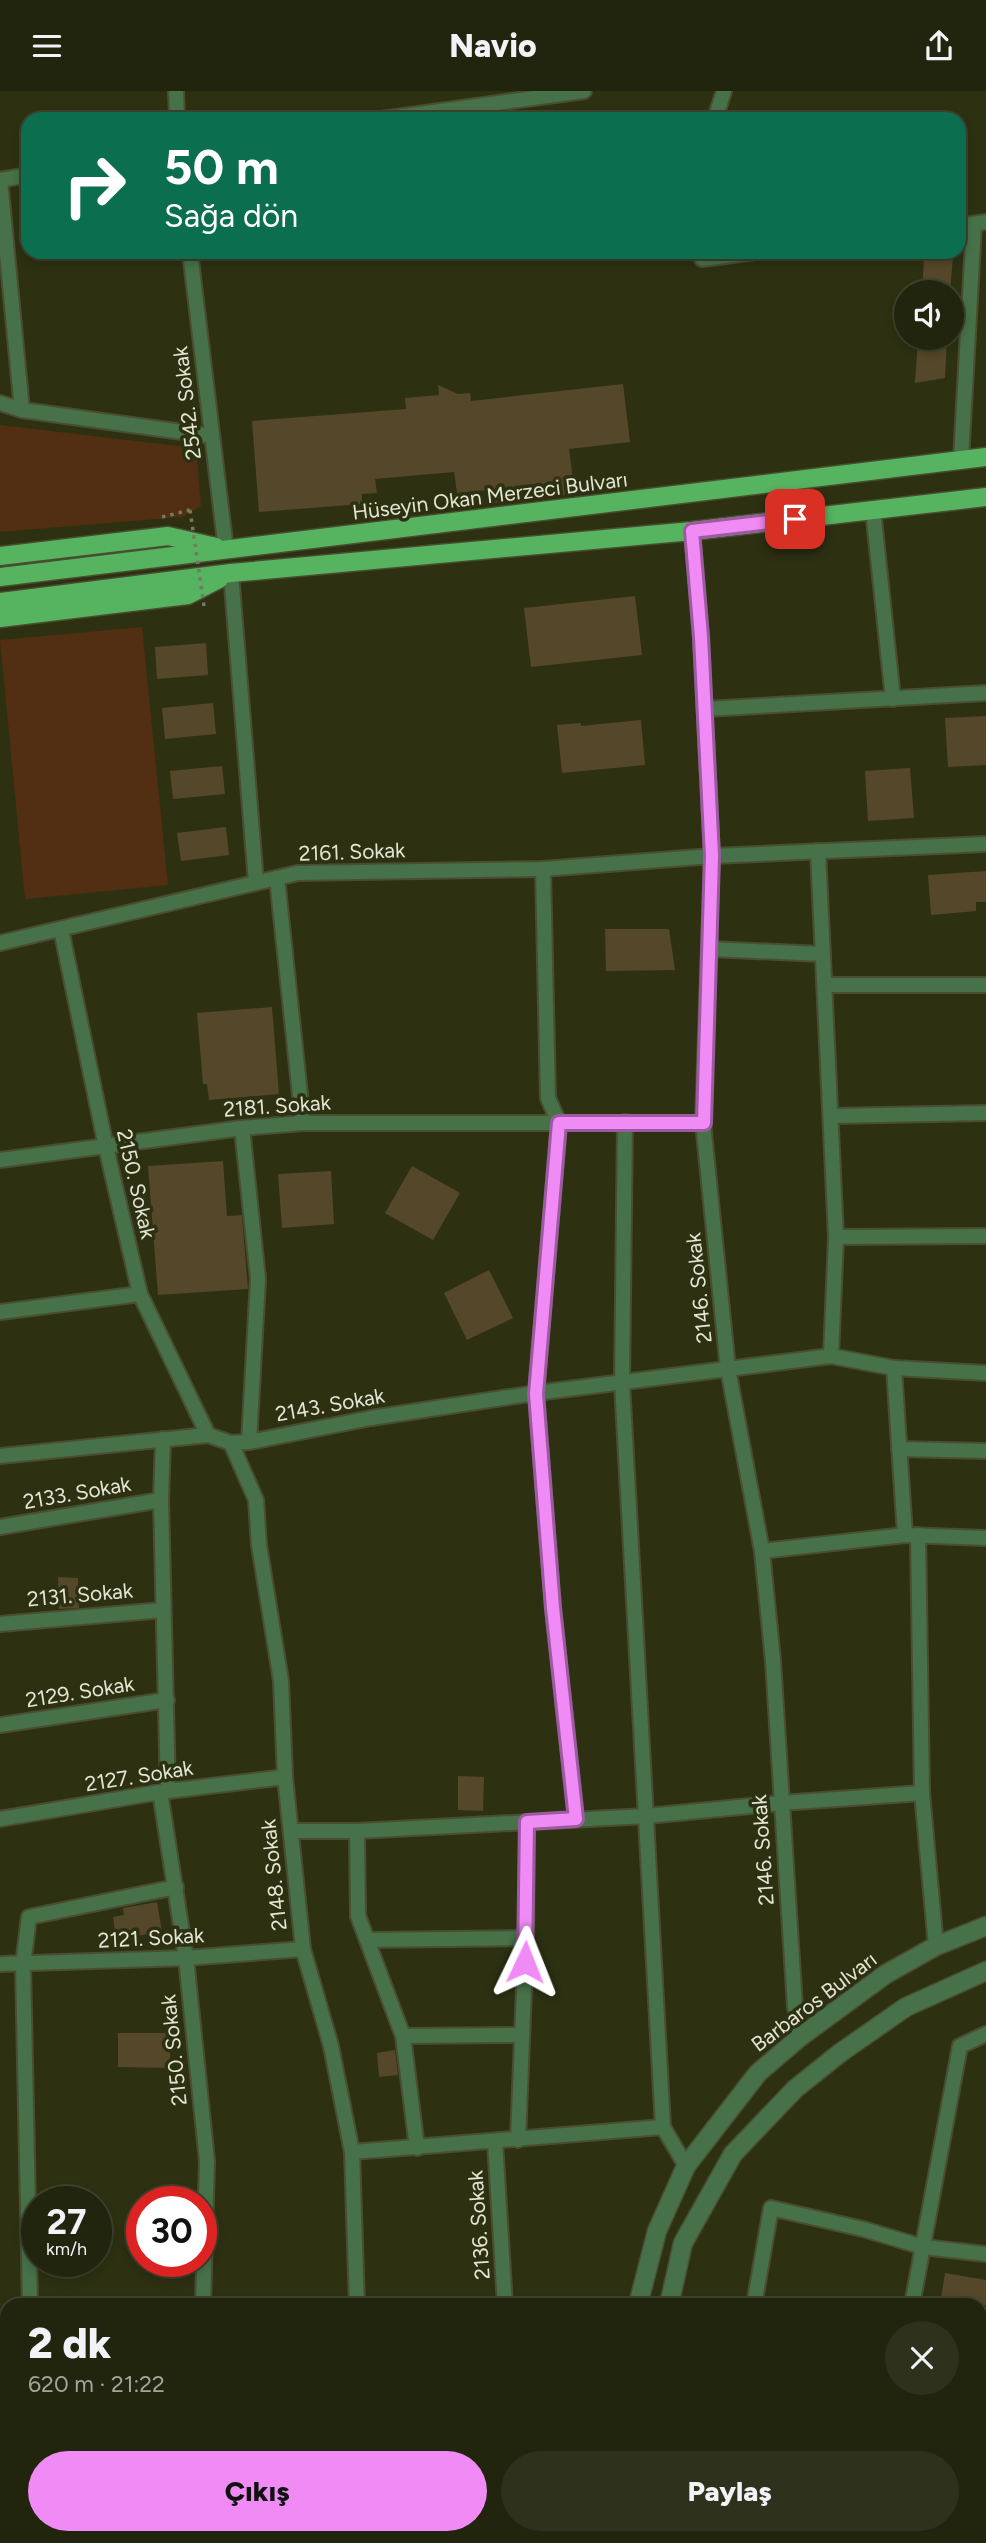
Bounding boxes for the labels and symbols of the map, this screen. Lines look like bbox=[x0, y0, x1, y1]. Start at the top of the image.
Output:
street label: 2542. Sokak bbox=[167, 344, 206, 461]
street label: Hüseyin Okan Merzeci Bulvarı bbox=[351, 466, 629, 525]
pin bbox=[765, 489, 825, 549]
street label: 2161. Sokak bbox=[298, 837, 406, 866]
street label: 2181. Sokak bbox=[222, 1089, 332, 1122]
street label: 2150. Sokak bbox=[112, 1127, 161, 1242]
street label: 2146. Sokak bbox=[680, 1231, 717, 1344]
street label: 2143. Sokak bbox=[273, 1382, 387, 1426]
street label: 2133. Sokak bbox=[21, 1471, 133, 1514]
street label: 2131. Sokak bbox=[26, 1577, 135, 1612]
street label: 2129. Sokak bbox=[24, 1670, 137, 1712]
street label: 2127. Sokak bbox=[83, 1755, 195, 1796]
street label: 2146. Sokak bbox=[746, 1793, 779, 1906]
street label: 2148. Sokak bbox=[255, 1817, 292, 1932]
street label: 2121. Sokak bbox=[97, 1922, 206, 1953]
position arrow bbox=[488, 1925, 562, 1999]
street label: Barbaros Bulvarı bbox=[746, 1946, 881, 2057]
street label: 2150. Sokak bbox=[155, 1993, 192, 2107]
street label: 2136. Sokak bbox=[462, 2169, 495, 2280]
speed limit sign: 30 bbox=[126, 2186, 217, 2277]

